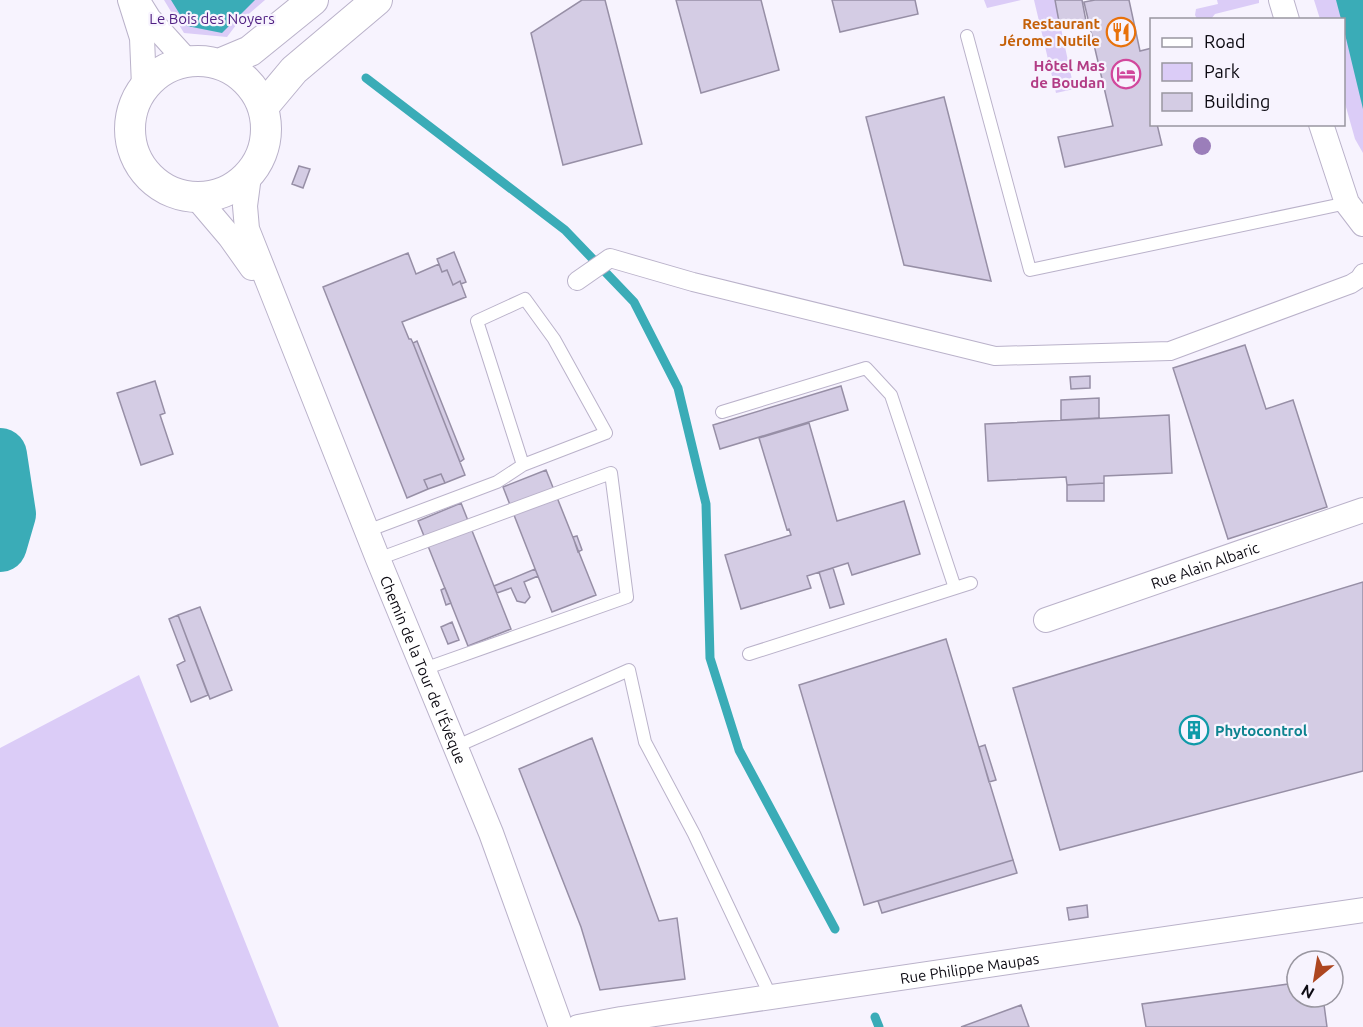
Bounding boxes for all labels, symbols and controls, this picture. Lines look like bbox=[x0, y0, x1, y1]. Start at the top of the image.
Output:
park label: Le Bois des Noyers bbox=[149, 10, 275, 27]
place label: Restaurant Jérome Nutile bbox=[1000, 15, 1101, 49]
restaurant icon: Restaurant Jérome Nutile bbox=[1105, 16, 1137, 48]
legend bbox=[1150, 18, 1345, 126]
text: Road bbox=[1204, 31, 1246, 51]
place label: Hôtel Mas de Boudan bbox=[1030, 57, 1105, 91]
hotel icon: Hôtel Mas de Boudan bbox=[1110, 58, 1142, 90]
text: Park bbox=[1204, 61, 1240, 81]
text: Building bbox=[1204, 91, 1270, 111]
street label: Rue Alain Albaric bbox=[1148, 538, 1261, 592]
street label: Chemin de la Tour de l'Évêque bbox=[377, 573, 470, 766]
building icon: Phytocontrol bbox=[1178, 714, 1210, 746]
place label: Phytocontrol bbox=[1215, 722, 1308, 739]
street label: Rue Philippe Maupas bbox=[899, 949, 1040, 986]
north arrow bbox=[1285, 949, 1345, 1009]
text: N bbox=[1298, 981, 1317, 1003]

